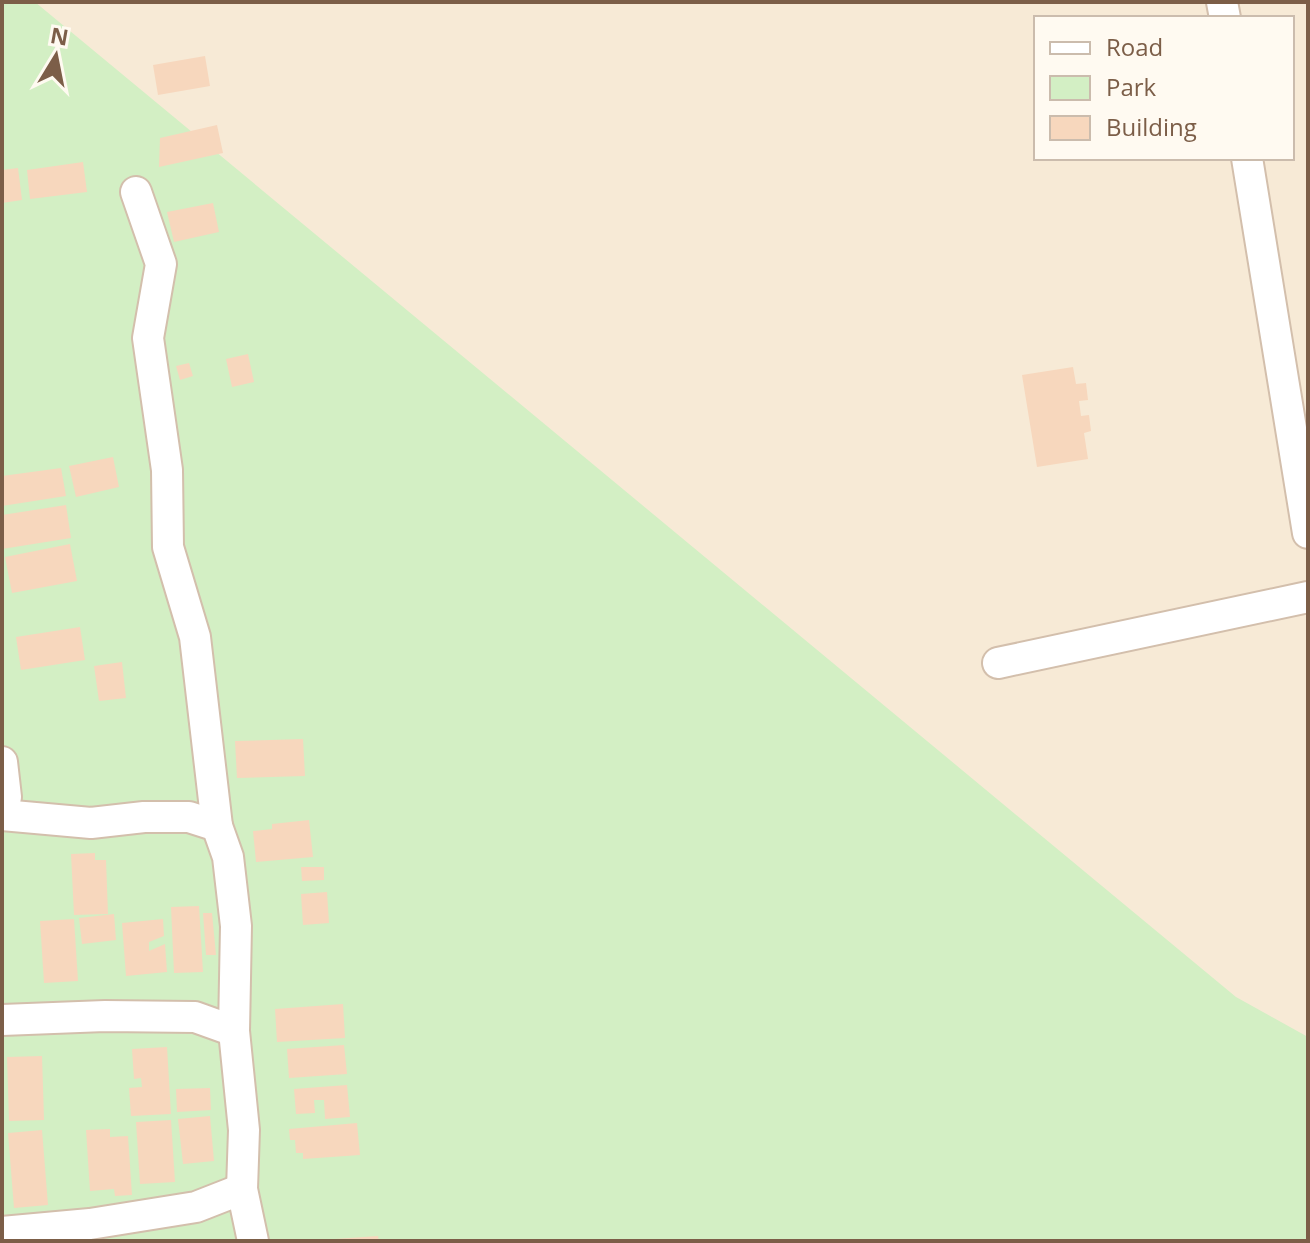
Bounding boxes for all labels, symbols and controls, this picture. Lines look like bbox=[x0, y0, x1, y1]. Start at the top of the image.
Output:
north arrow bbox=[16, 16, 96, 96]
legend bbox=[1034, 16, 1294, 160]
text: N bbox=[48, 19, 71, 52]
text: Road bbox=[1106, 30, 1163, 63]
text: Park bbox=[1106, 70, 1157, 103]
text: Building bbox=[1106, 110, 1197, 143]

